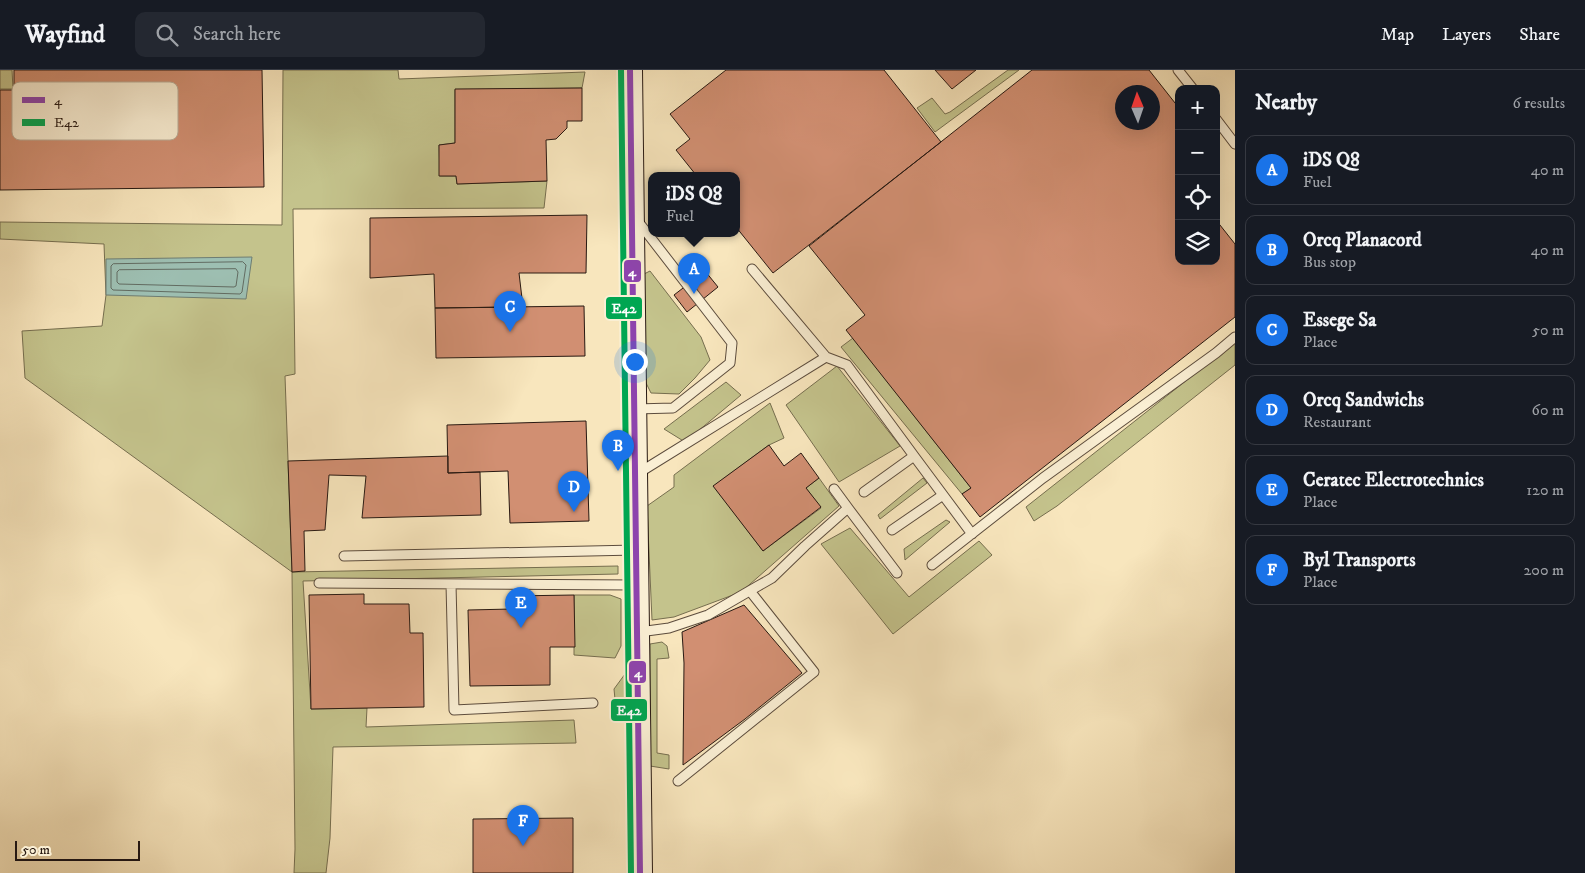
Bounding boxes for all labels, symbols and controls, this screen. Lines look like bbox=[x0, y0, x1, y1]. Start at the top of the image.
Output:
search box bbox=[135, 12, 485, 57]
text: Wayfind bbox=[25, 20, 105, 50]
icon: search bbox=[153, 21, 181, 49]
text: Search here bbox=[193, 23, 281, 46]
text: Map bbox=[1381, 24, 1414, 46]
text: Layers bbox=[1442, 24, 1491, 46]
text: Share bbox=[1519, 24, 1560, 46]
legend bbox=[12, 82, 178, 140]
north arrow bbox=[1115, 85, 1160, 130]
map controls bbox=[1175, 85, 1220, 265]
button: + bbox=[1175, 85, 1220, 130]
text: Nearby bbox=[1255, 90, 1317, 116]
text: 4 bbox=[54, 92, 63, 110]
text: 6 results bbox=[1512, 93, 1565, 113]
text: E42 bbox=[54, 114, 79, 132]
button: − bbox=[1175, 130, 1220, 175]
text: iDS Q8 bbox=[1303, 149, 1360, 172]
text: A bbox=[1267, 160, 1277, 180]
text: 40 m bbox=[1531, 160, 1564, 180]
popup bbox=[648, 172, 740, 237]
text: Fuel bbox=[1303, 172, 1332, 192]
button: locate bbox=[1175, 175, 1220, 220]
text: iDS Q8 bbox=[666, 183, 722, 206]
text: Fuel bbox=[666, 206, 694, 226]
button: layers bbox=[1175, 220, 1220, 265]
text: Orcq Planacord bbox=[1303, 229, 1422, 252]
text: B bbox=[1267, 240, 1277, 260]
text: 40 m bbox=[1531, 240, 1564, 260]
text: Bus stop bbox=[1303, 252, 1356, 272]
pin: A bbox=[678, 253, 710, 294]
line badge: 4 bbox=[623, 259, 642, 283]
text: 4 bbox=[627, 263, 637, 281]
pin: C bbox=[494, 291, 526, 332]
line badge: E42 bbox=[605, 296, 643, 320]
text: E42 bbox=[612, 300, 638, 318]
text: Essege Sa bbox=[1303, 309, 1376, 332]
text: C bbox=[1267, 320, 1277, 340]
text: 50 m bbox=[1532, 320, 1564, 340]
text: Place bbox=[1303, 332, 1337, 352]
your location bbox=[622, 349, 648, 375]
text: Orcq Sandwichs bbox=[1303, 389, 1424, 412]
text: D bbox=[1266, 400, 1278, 420]
text: 60 m bbox=[1532, 400, 1564, 420]
text: Restaurant bbox=[1303, 412, 1371, 432]
pin: B bbox=[602, 430, 634, 471]
text: Ceratec Electrotechnics bbox=[1303, 469, 1484, 492]
pin: D bbox=[558, 471, 590, 512]
text: E bbox=[1266, 480, 1278, 500]
text: 120 m bbox=[1526, 480, 1564, 500]
text: Place bbox=[1303, 492, 1337, 512]
text: Byl Transports bbox=[1303, 549, 1416, 572]
text: F bbox=[1267, 560, 1277, 580]
text: 200 m bbox=[1523, 560, 1564, 580]
text: Place bbox=[1303, 572, 1337, 592]
pin: E bbox=[505, 587, 537, 628]
line badge: 4 bbox=[628, 660, 647, 684]
text: 4 bbox=[633, 664, 643, 682]
line badge: E42 bbox=[610, 698, 648, 722]
text: E42 bbox=[617, 702, 643, 720]
pin: F bbox=[507, 805, 539, 846]
scale bar bbox=[15, 838, 140, 861]
text: 50 m bbox=[22, 841, 50, 859]

